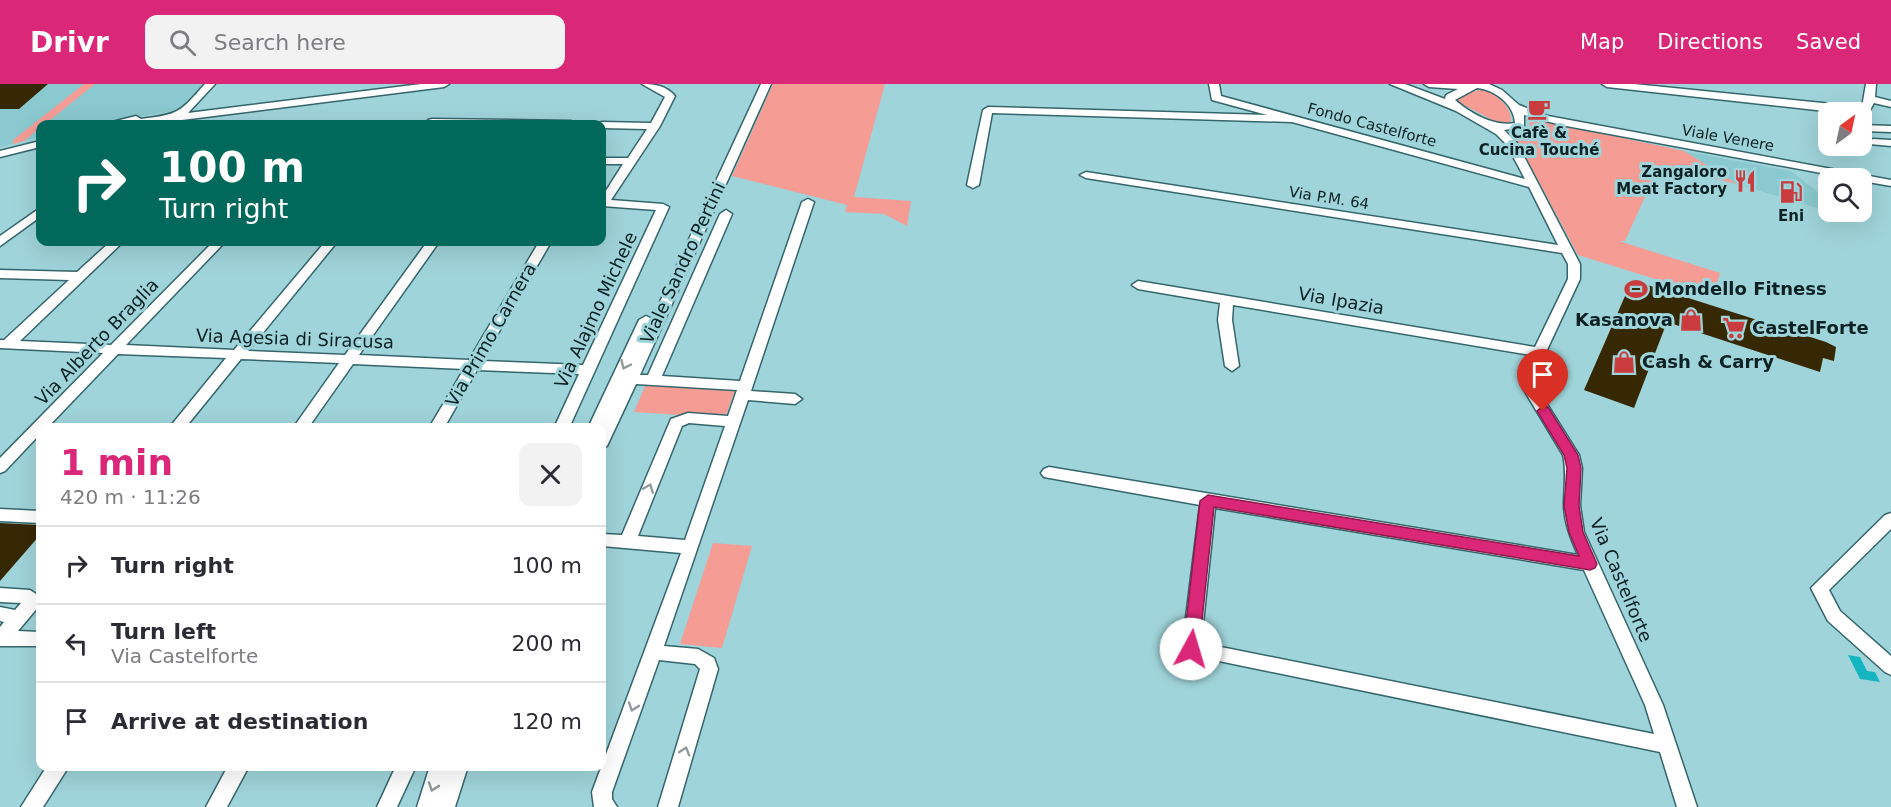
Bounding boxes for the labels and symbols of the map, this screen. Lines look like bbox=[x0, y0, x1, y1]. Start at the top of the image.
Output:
cafe icon: Cafè & Cucina Touché bbox=[1526, 96, 1552, 122]
street label: Fondo Castelforte bbox=[1306, 99, 1438, 151]
north arrow bbox=[1818, 102, 1872, 156]
street label: Viale Venere bbox=[1680, 121, 1776, 155]
place label: Cafè & Cucina Touché bbox=[1479, 124, 1599, 159]
place label: Zangaloro Meat Factory bbox=[1616, 163, 1727, 198]
restaurant icon: Zangaloro Meat Factory bbox=[1732, 168, 1758, 194]
street label: Viale Sandro Pertini bbox=[636, 179, 729, 347]
fuel station icon: Eni bbox=[1778, 179, 1804, 205]
street label: Via P.M. 64 bbox=[1288, 183, 1370, 213]
place label: Eni bbox=[1778, 207, 1804, 225]
street label: Via Alajmo Michele bbox=[550, 228, 641, 391]
street label: Via Primo Carnera bbox=[441, 259, 540, 410]
street label: Via Alberto Braglia bbox=[31, 274, 163, 409]
sports icon: Mondello Fitness bbox=[1623, 276, 1649, 302]
place label: Mondello Fitness bbox=[1654, 278, 1827, 299]
street label: Via Ipazia bbox=[1296, 283, 1386, 318]
shop icon: Kasanova bbox=[1678, 307, 1704, 333]
place label: Kasanova bbox=[1575, 309, 1673, 330]
supermarket icon: CastelForte bbox=[1721, 315, 1747, 341]
place label: CastelForte bbox=[1752, 317, 1869, 338]
street label: Via Agesia di Siracusa bbox=[196, 325, 394, 352]
pin bbox=[1517, 349, 1568, 411]
shop icon: Cash & Carry bbox=[1611, 349, 1637, 375]
place label: Cash & Carry bbox=[1642, 351, 1774, 372]
one-way arrow bbox=[620, 359, 632, 370]
one-way arrow bbox=[642, 484, 654, 495]
street label: Via Castelforte bbox=[1586, 515, 1657, 645]
position arrow bbox=[1159, 617, 1223, 681]
one-way arrow bbox=[627, 701, 640, 712]
one-way arrow bbox=[678, 746, 690, 757]
one-way arrow bbox=[428, 781, 441, 792]

